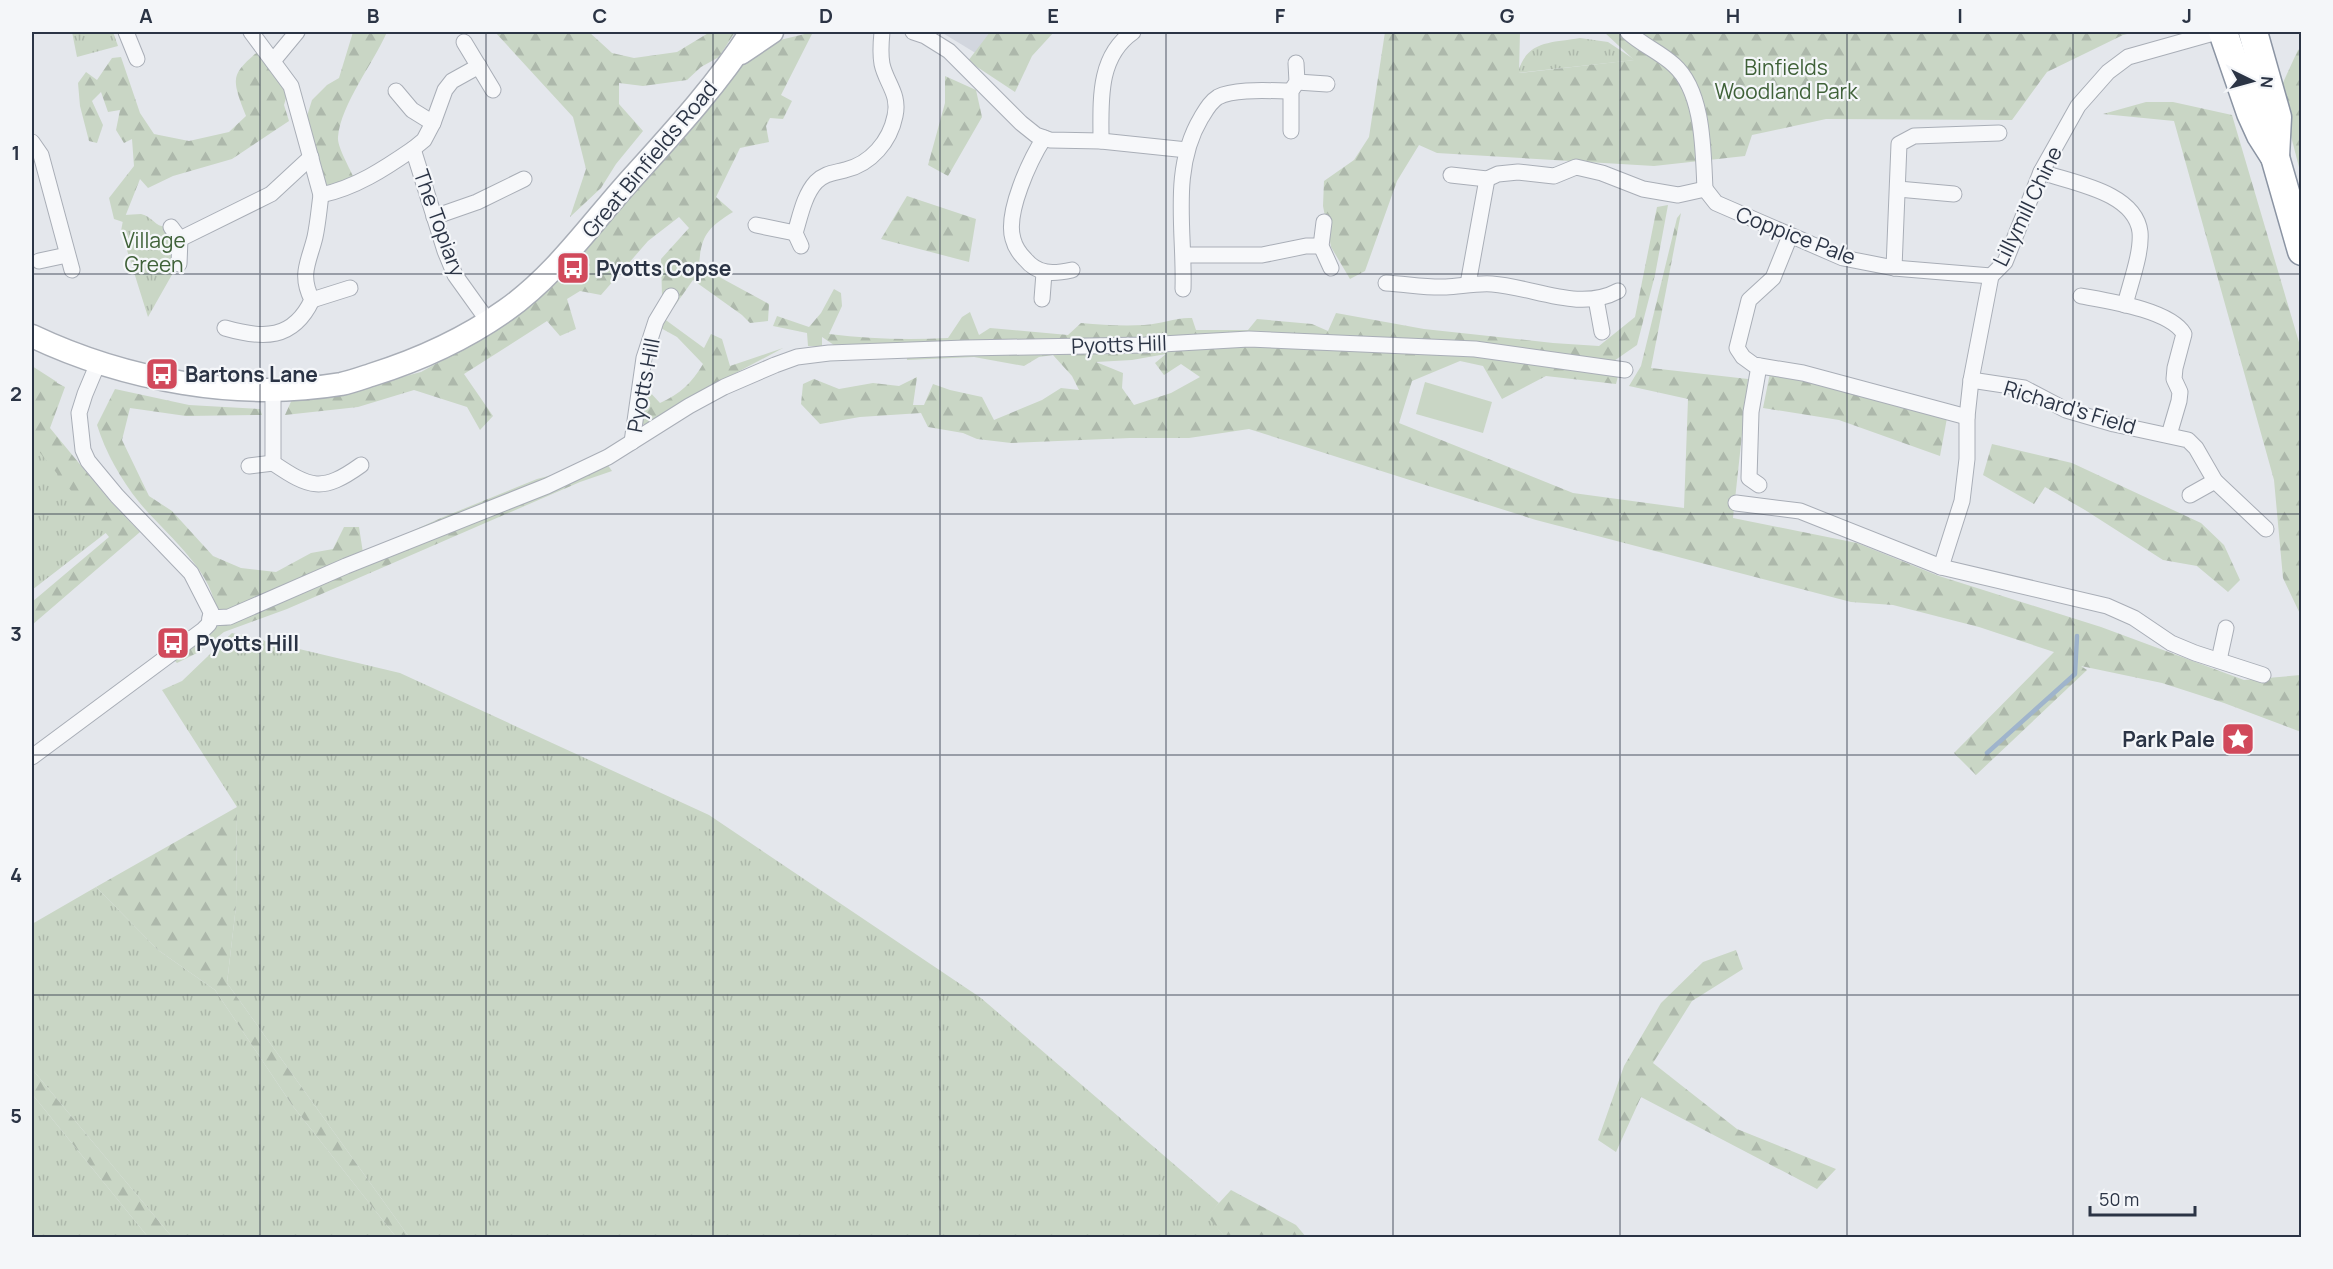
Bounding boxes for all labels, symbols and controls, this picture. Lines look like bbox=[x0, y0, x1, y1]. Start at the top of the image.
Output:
text: A bbox=[139, 2, 153, 29]
text: B bbox=[367, 2, 380, 29]
text: C bbox=[593, 2, 607, 29]
text: D bbox=[819, 2, 833, 29]
text: E bbox=[1047, 2, 1059, 29]
text: F bbox=[1275, 2, 1286, 29]
text: G bbox=[1500, 2, 1515, 29]
text: H bbox=[1726, 2, 1740, 29]
text: I bbox=[1957, 2, 1963, 29]
text: J bbox=[2182, 2, 2192, 29]
north arrow bbox=[2222, 51, 2282, 111]
park label: Binfields Woodland Park bbox=[1714, 53, 1858, 105]
street label: Great Binfields Road bbox=[575, 75, 723, 243]
text: N bbox=[2255, 76, 2278, 89]
text: 1 bbox=[12, 139, 20, 166]
street label: Lillymill Chine bbox=[1986, 141, 2068, 271]
street label: The Topiary bbox=[408, 165, 472, 281]
street label: Coppice Pale bbox=[1732, 199, 1860, 271]
park label: Village Green bbox=[122, 226, 186, 278]
bus stop icon: Pyotts Copse bbox=[555, 250, 591, 286]
place label: Pyotts Copse bbox=[596, 254, 731, 282]
street label: Pyotts Hill bbox=[1071, 328, 1167, 360]
street label: Pyotts Hill bbox=[620, 335, 666, 435]
bus stop icon: Bartons Lane bbox=[144, 356, 180, 392]
place label: Bartons Lane bbox=[185, 360, 318, 388]
street label: Richard's Field bbox=[2000, 374, 2140, 440]
text: 2 bbox=[10, 380, 22, 407]
text: 3 bbox=[10, 620, 22, 647]
bus stop icon: Pyotts Hill bbox=[155, 625, 191, 661]
place label: Pyotts Hill bbox=[196, 629, 299, 657]
place icon: Park Pale bbox=[2220, 721, 2256, 757]
place label: Park Pale bbox=[2122, 725, 2215, 753]
text: 4 bbox=[10, 861, 22, 888]
text: 5 bbox=[10, 1102, 22, 1129]
scale bar bbox=[2090, 1179, 2195, 1217]
text: 50 m bbox=[2099, 1187, 2139, 1211]

